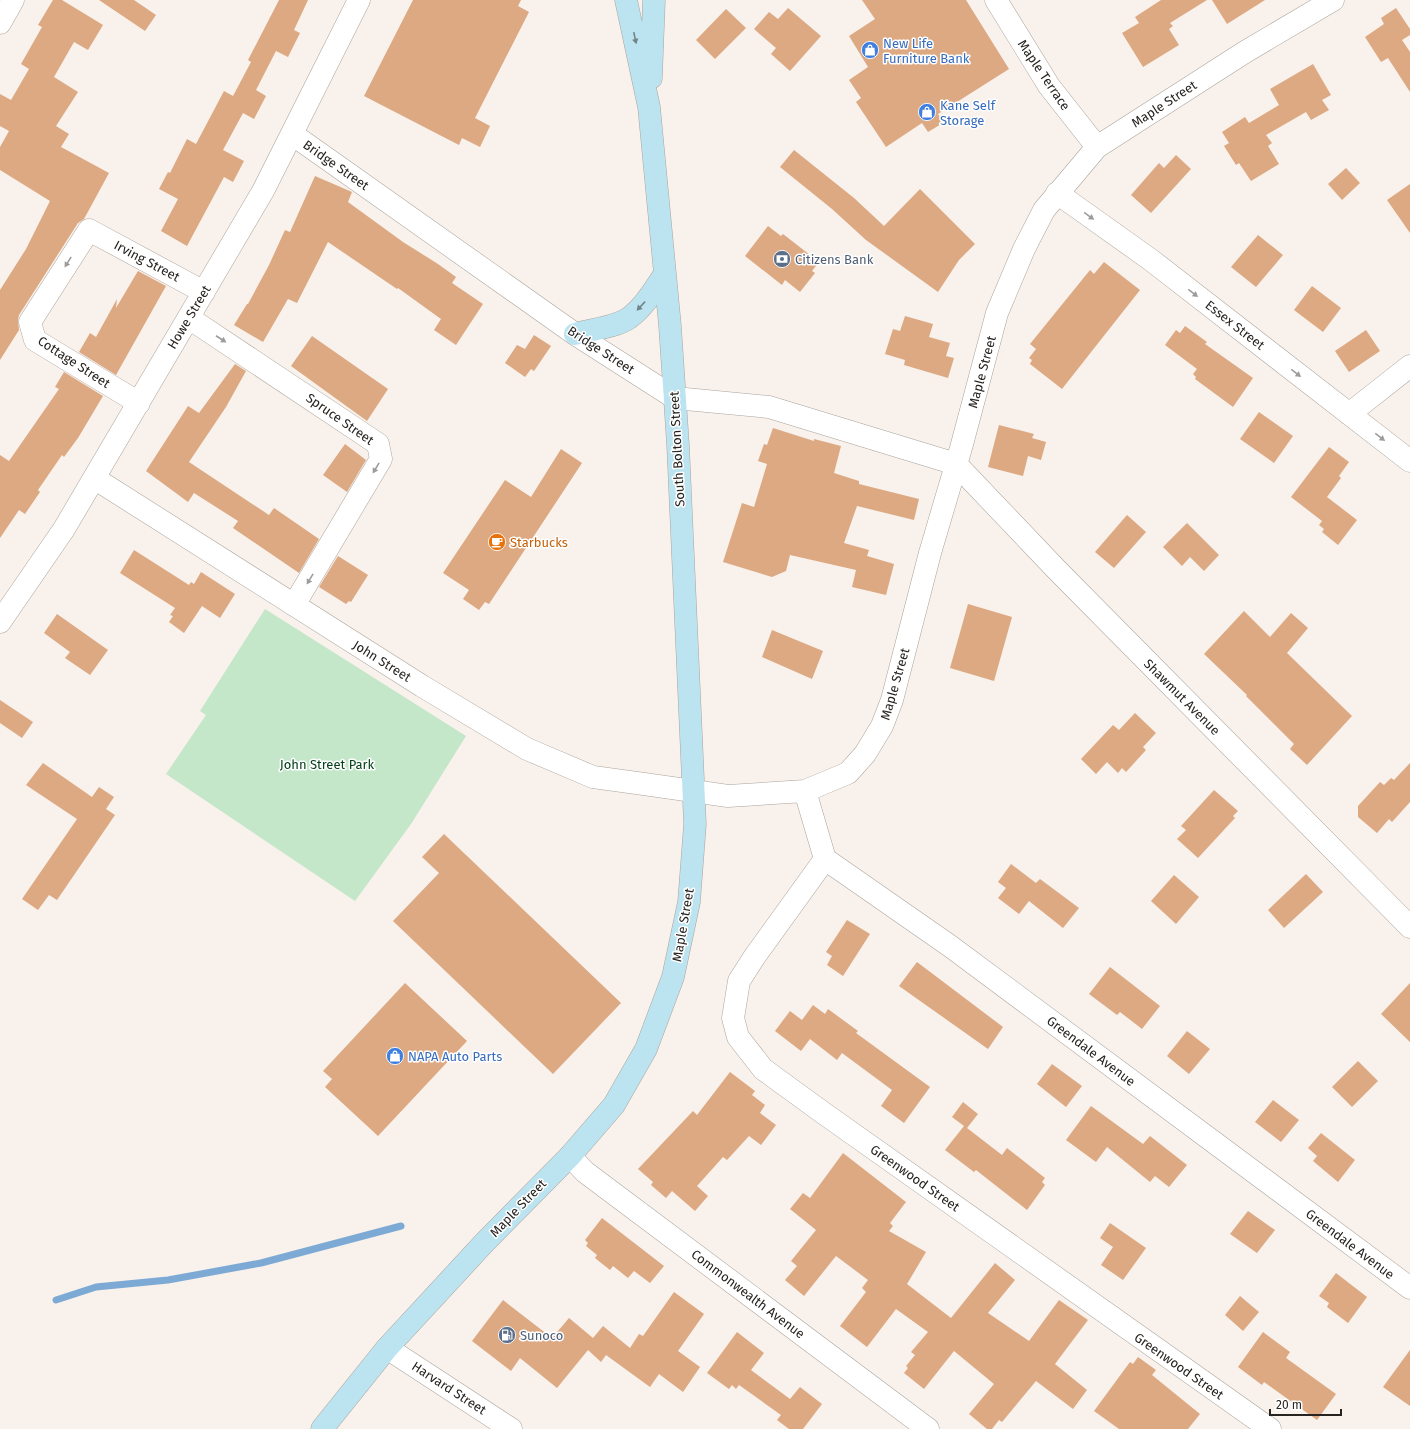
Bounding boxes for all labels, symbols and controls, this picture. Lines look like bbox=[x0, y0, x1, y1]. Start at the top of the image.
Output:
one-way arrow bbox=[632, 32, 638, 44]
place label: New Life Furniture Bank bbox=[883, 36, 970, 66]
street label: Maple Terrace bbox=[1015, 37, 1073, 113]
shop icon: New Life Furniture Bank bbox=[860, 40, 880, 60]
street label: Maple Street bbox=[1129, 77, 1200, 131]
place label: Kane Self Storage bbox=[940, 98, 997, 128]
shop icon: Kane Self Storage bbox=[917, 102, 937, 122]
street label: Bridge Street bbox=[300, 137, 372, 193]
one-way arrow bbox=[1084, 211, 1094, 219]
street label: Irving Street bbox=[112, 237, 183, 285]
bank icon: Citizens Bank bbox=[772, 249, 792, 269]
place label: Citizens Bank bbox=[795, 252, 874, 267]
one-way arrow bbox=[64, 257, 72, 268]
street label: Howe Street bbox=[164, 282, 214, 352]
one-way arrow bbox=[1188, 289, 1199, 297]
street label: Essex Street bbox=[1202, 297, 1268, 353]
one-way arrow bbox=[636, 301, 645, 311]
street label: Bridge Street bbox=[565, 323, 638, 377]
street label: Cottage Street bbox=[35, 333, 113, 391]
street label: Maple Street bbox=[965, 334, 999, 410]
one-way arrow bbox=[216, 335, 226, 343]
one-way arrow bbox=[1291, 368, 1302, 377]
street label: Spruce Street bbox=[303, 390, 377, 448]
street label: South Bolton Street bbox=[666, 391, 688, 507]
one-way arrow bbox=[1374, 433, 1385, 441]
one-way arrow bbox=[373, 462, 380, 474]
cafe icon: Starbucks bbox=[487, 532, 507, 552]
place label: Starbucks bbox=[510, 535, 568, 550]
one-way arrow bbox=[306, 573, 313, 585]
street label: John Street bbox=[350, 637, 414, 685]
street label: Maple Street bbox=[878, 646, 913, 722]
street label: Shawmut Avenue bbox=[1141, 656, 1223, 738]
park label: John Street Park bbox=[280, 757, 375, 772]
street label: Maple Street bbox=[669, 887, 697, 963]
street label: Greendale Avenue bbox=[1044, 1013, 1138, 1089]
shop icon: NAPA Auto Parts bbox=[385, 1046, 405, 1066]
place label: NAPA Auto Parts bbox=[408, 1049, 502, 1064]
street label: Greenwood Street bbox=[867, 1142, 963, 1215]
street label: Maple Street bbox=[487, 1176, 549, 1240]
street label: Greendale Avenue bbox=[1303, 1206, 1397, 1282]
street label: Commonwealth Avenue bbox=[688, 1246, 808, 1342]
fuel station icon: Sunoco bbox=[497, 1325, 517, 1345]
place label: Sunoco bbox=[520, 1328, 563, 1343]
street label: Greenwood Street bbox=[1131, 1330, 1227, 1403]
street label: Harvard Street bbox=[409, 1358, 489, 1418]
scale bar bbox=[1270, 1391, 1341, 1417]
text: 20 m bbox=[1276, 1398, 1302, 1412]

